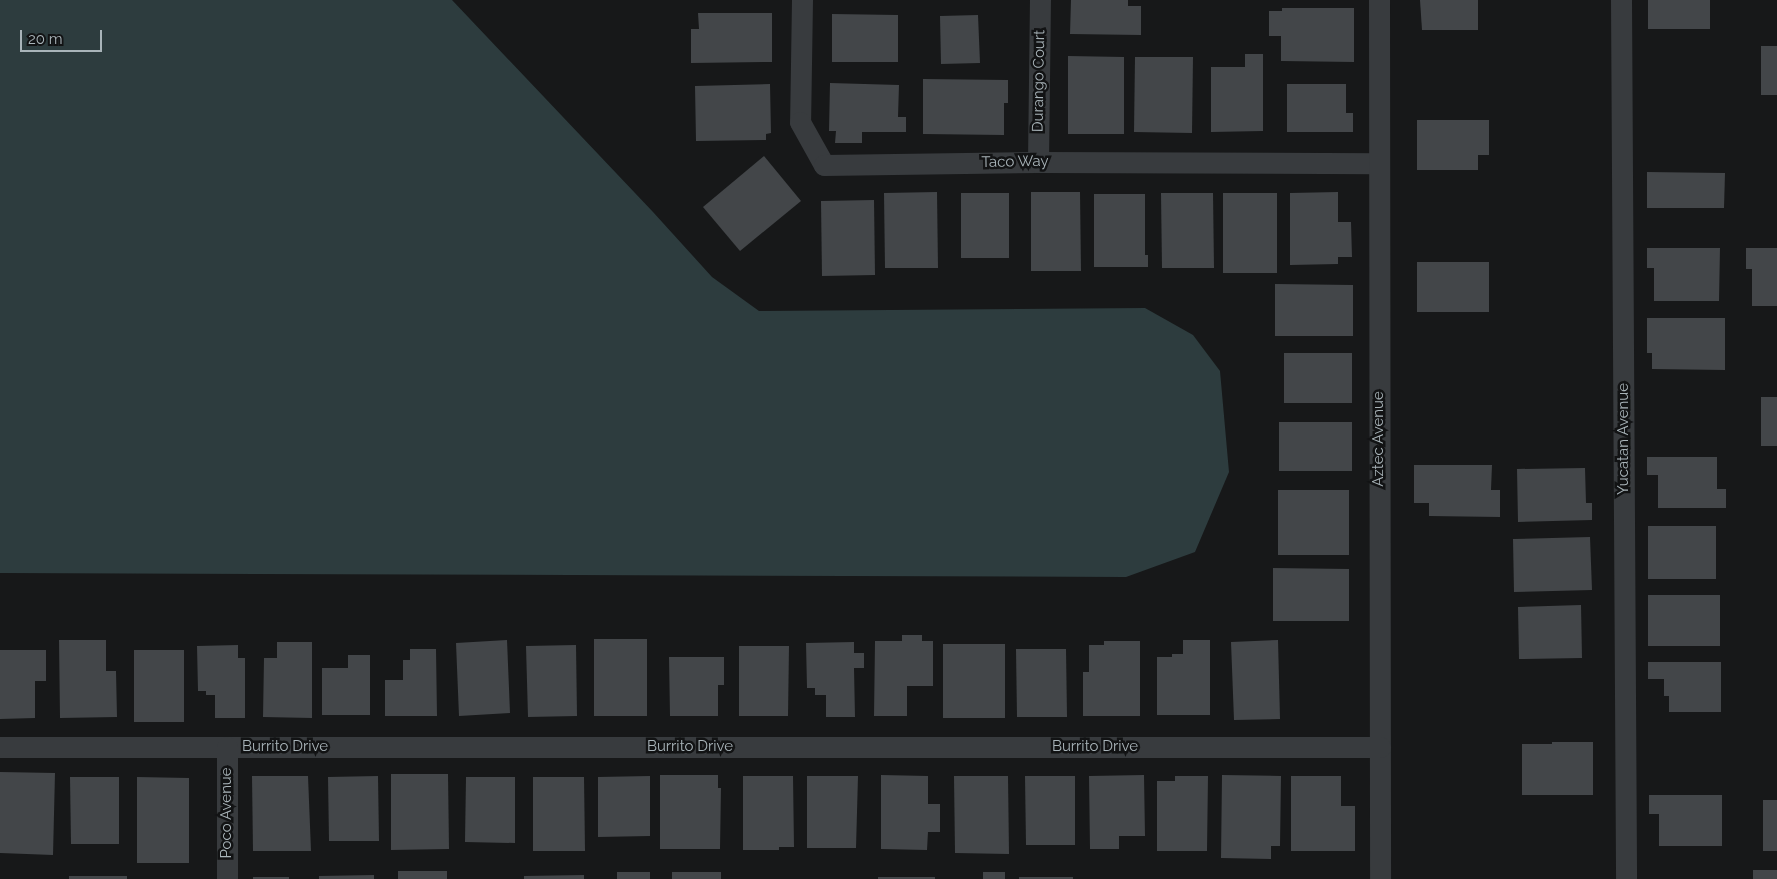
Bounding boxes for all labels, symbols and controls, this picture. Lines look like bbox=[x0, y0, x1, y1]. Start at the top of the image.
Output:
scale bar bbox=[22, 20, 105, 52]
text: 20 m bbox=[28, 30, 63, 48]
street label: Durango Court bbox=[1029, 30, 1049, 132]
street label: Taco Way bbox=[981, 152, 1049, 172]
street label: Yucatan Avenue bbox=[1615, 383, 1633, 495]
street label: Aztec Avenue bbox=[1370, 391, 1388, 487]
street label: Burrito Drive bbox=[242, 738, 328, 756]
street label: Burrito Drive bbox=[647, 738, 733, 756]
street label: Burrito Drive bbox=[1052, 738, 1138, 756]
street label: Poco Avenue bbox=[218, 767, 236, 859]

